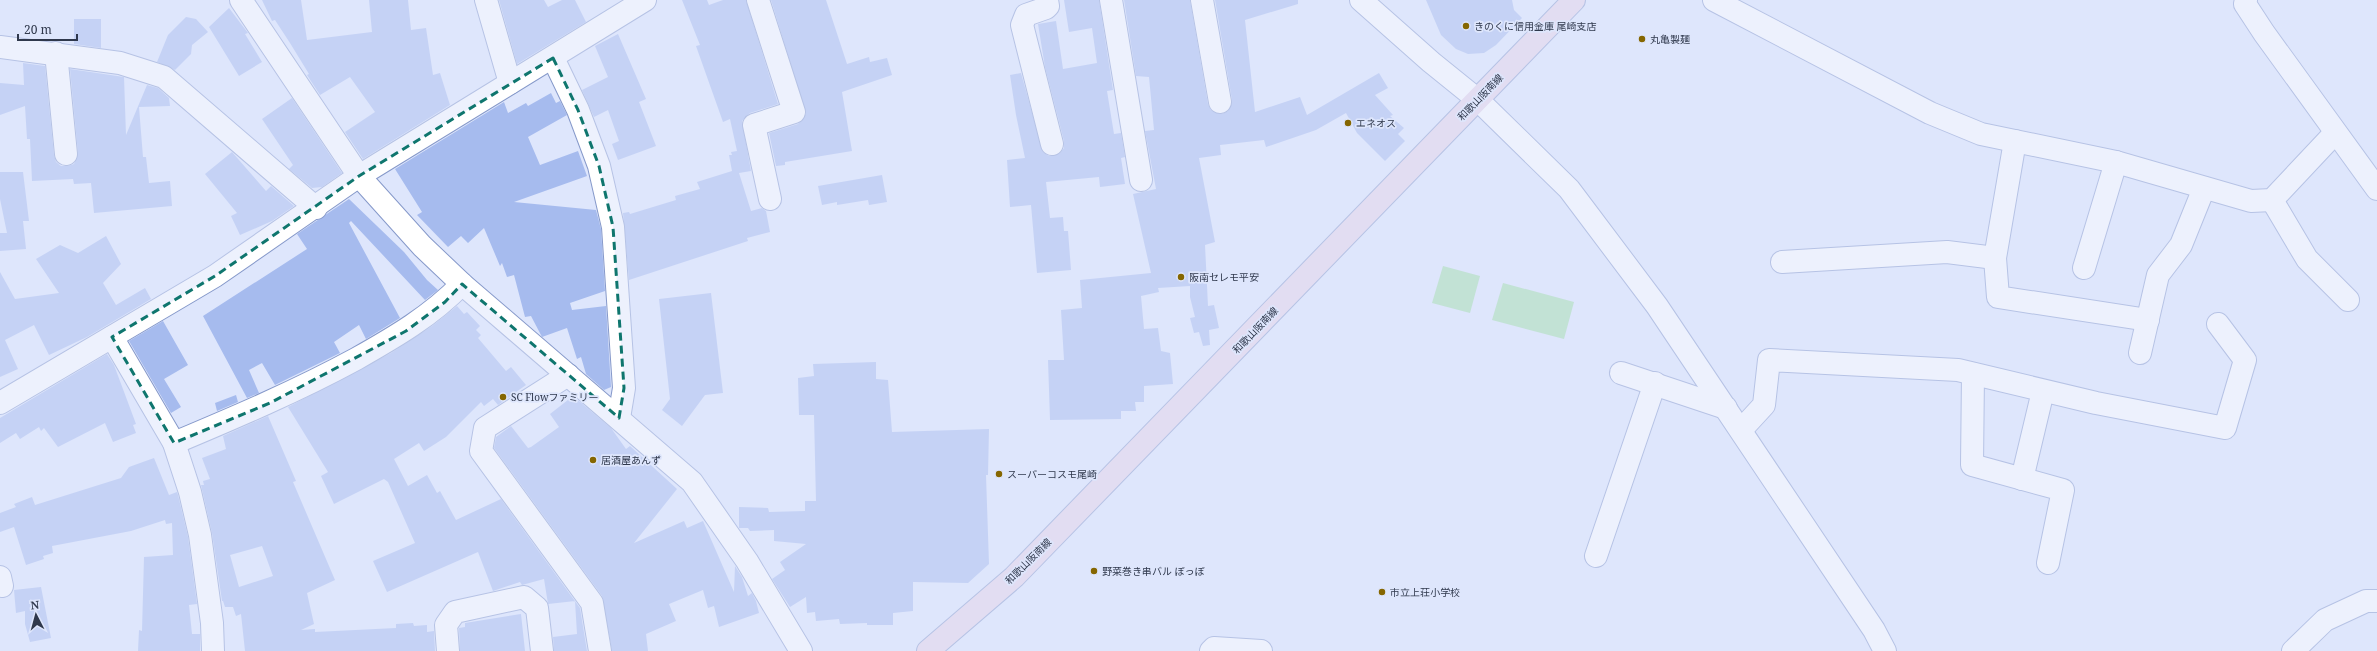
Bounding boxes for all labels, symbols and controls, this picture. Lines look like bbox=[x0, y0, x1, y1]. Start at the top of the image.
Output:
scale bar bbox=[18, 16, 77, 42]
place label: きのくに信用金庫 尾崎支店 bbox=[1474, 19, 1597, 33]
text: 20 m bbox=[24, 21, 52, 38]
marker: きのくに信用金庫 尾崎支店 bbox=[1461, 21, 1471, 31]
place label: 丸亀製麺 bbox=[1650, 32, 1690, 46]
marker: 丸亀製麺 bbox=[1637, 34, 1647, 44]
street label: 和歌山阪南線 bbox=[1454, 71, 1506, 123]
place label: エネオス bbox=[1356, 116, 1396, 130]
marker: エネオス bbox=[1343, 118, 1353, 128]
place label: 阪南セレモ平安 bbox=[1189, 270, 1259, 284]
marker: 阪南セレモ平安 bbox=[1176, 272, 1186, 282]
street label: 和歌山阪南線 bbox=[1229, 304, 1281, 356]
place label: SC Flowファミリー bbox=[511, 390, 599, 404]
marker: SC Flowファミリー bbox=[498, 392, 508, 402]
place label: 居酒屋あんず bbox=[601, 453, 661, 467]
marker: 居酒屋あんず bbox=[588, 455, 598, 465]
place label: スーパーコスモ尾崎 bbox=[1007, 467, 1097, 481]
marker: スーパーコスモ尾崎 bbox=[994, 469, 1004, 479]
street label: 和歌山阪南線 bbox=[1002, 535, 1054, 587]
place label: 野菜巻き串バル ぽっぽ bbox=[1102, 564, 1205, 578]
marker: 野菜巻き串バル ぽっぽ bbox=[1089, 566, 1099, 576]
place label: 市立上荘小学校 bbox=[1390, 585, 1460, 599]
marker: 市立上荘小学校 bbox=[1377, 587, 1387, 597]
north arrow bbox=[16, 595, 56, 635]
text: N bbox=[30, 597, 40, 612]

